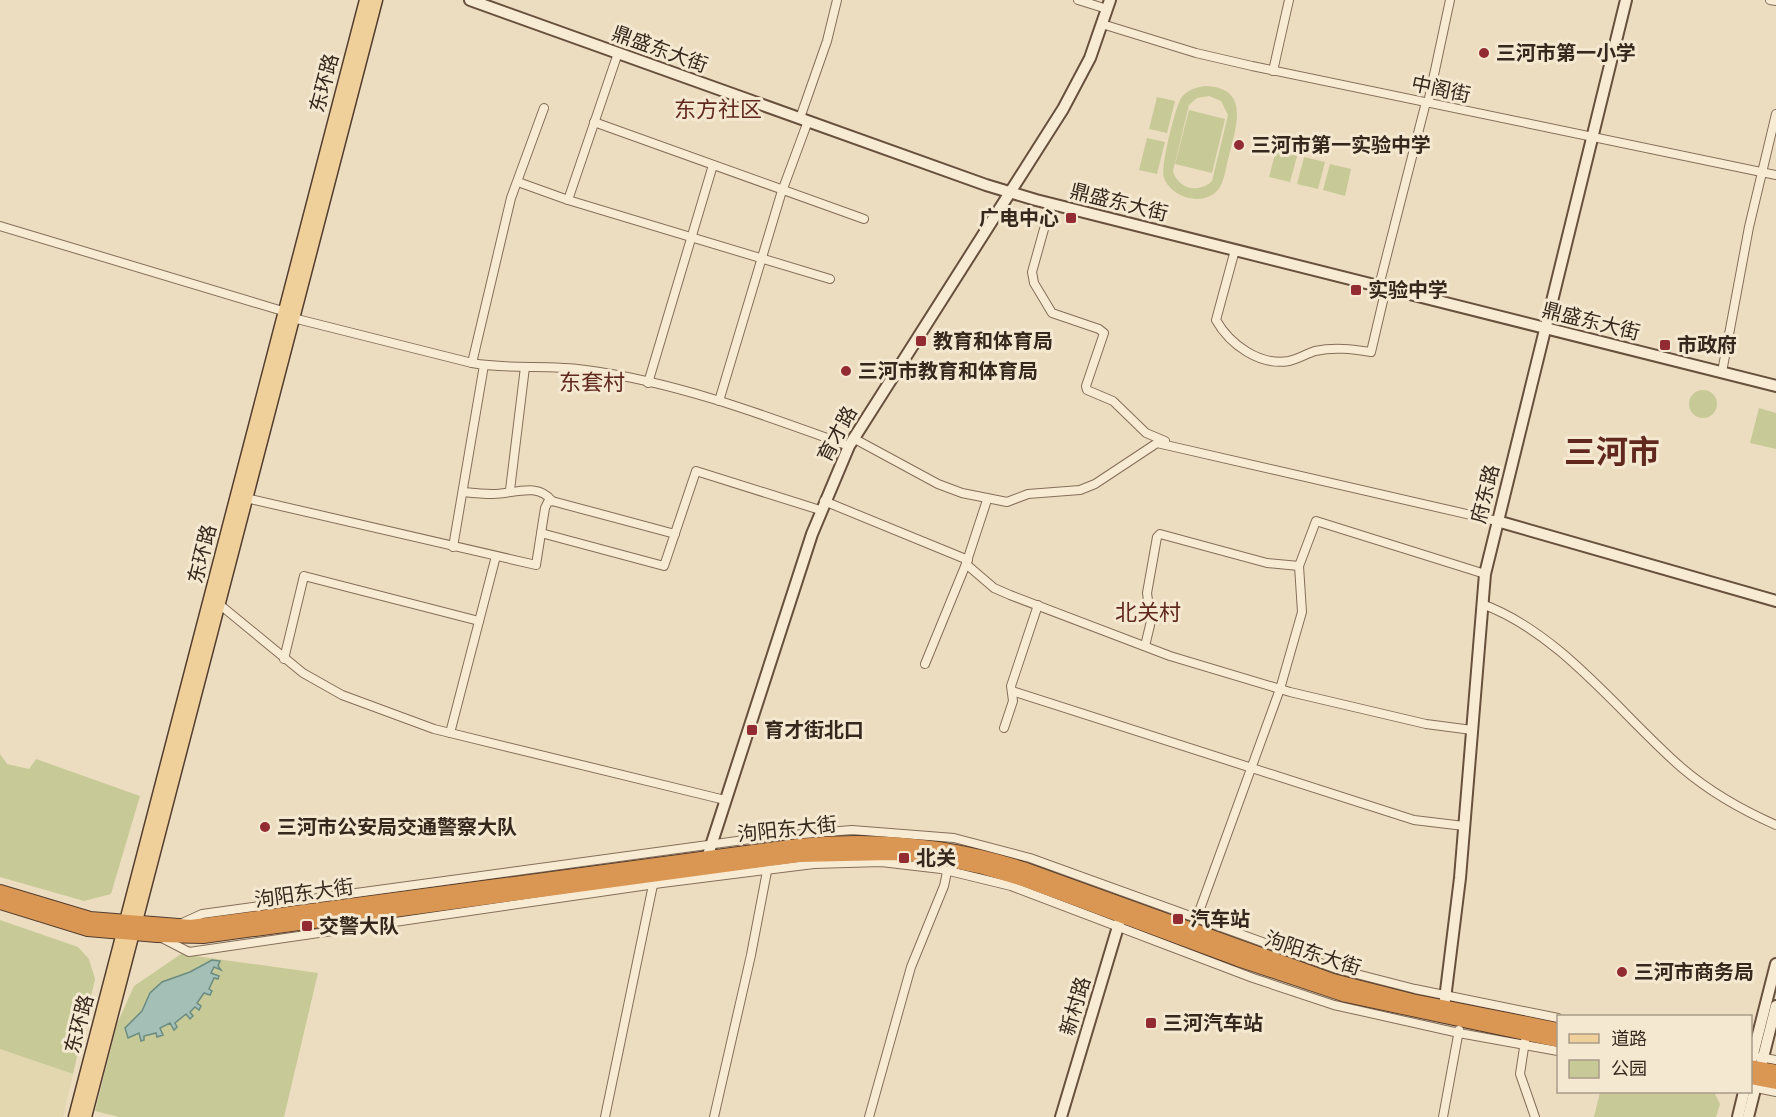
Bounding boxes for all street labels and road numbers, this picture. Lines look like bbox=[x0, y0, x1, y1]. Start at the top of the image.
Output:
street label: 鼎盛东大街 bbox=[609, 18, 712, 77]
street label: 东环路 bbox=[302, 50, 343, 115]
street label: 中阁街 bbox=[1409, 68, 1473, 107]
street label: 鼎盛东大街 bbox=[1068, 175, 1171, 226]
street label: 鼎盛东大街 bbox=[1540, 294, 1643, 345]
street label: 育才路 bbox=[810, 400, 862, 466]
street label: 府东路 bbox=[1463, 461, 1504, 526]
street label: 东环路 bbox=[180, 521, 221, 586]
street label: 泃阳东大街 bbox=[736, 809, 838, 846]
street label: 泃阳东大街 bbox=[252, 871, 355, 912]
street label: 泃阳东大街 bbox=[1262, 923, 1365, 980]
street label: 新村路 bbox=[1052, 973, 1095, 1038]
street label: 东环路 bbox=[57, 991, 98, 1056]

